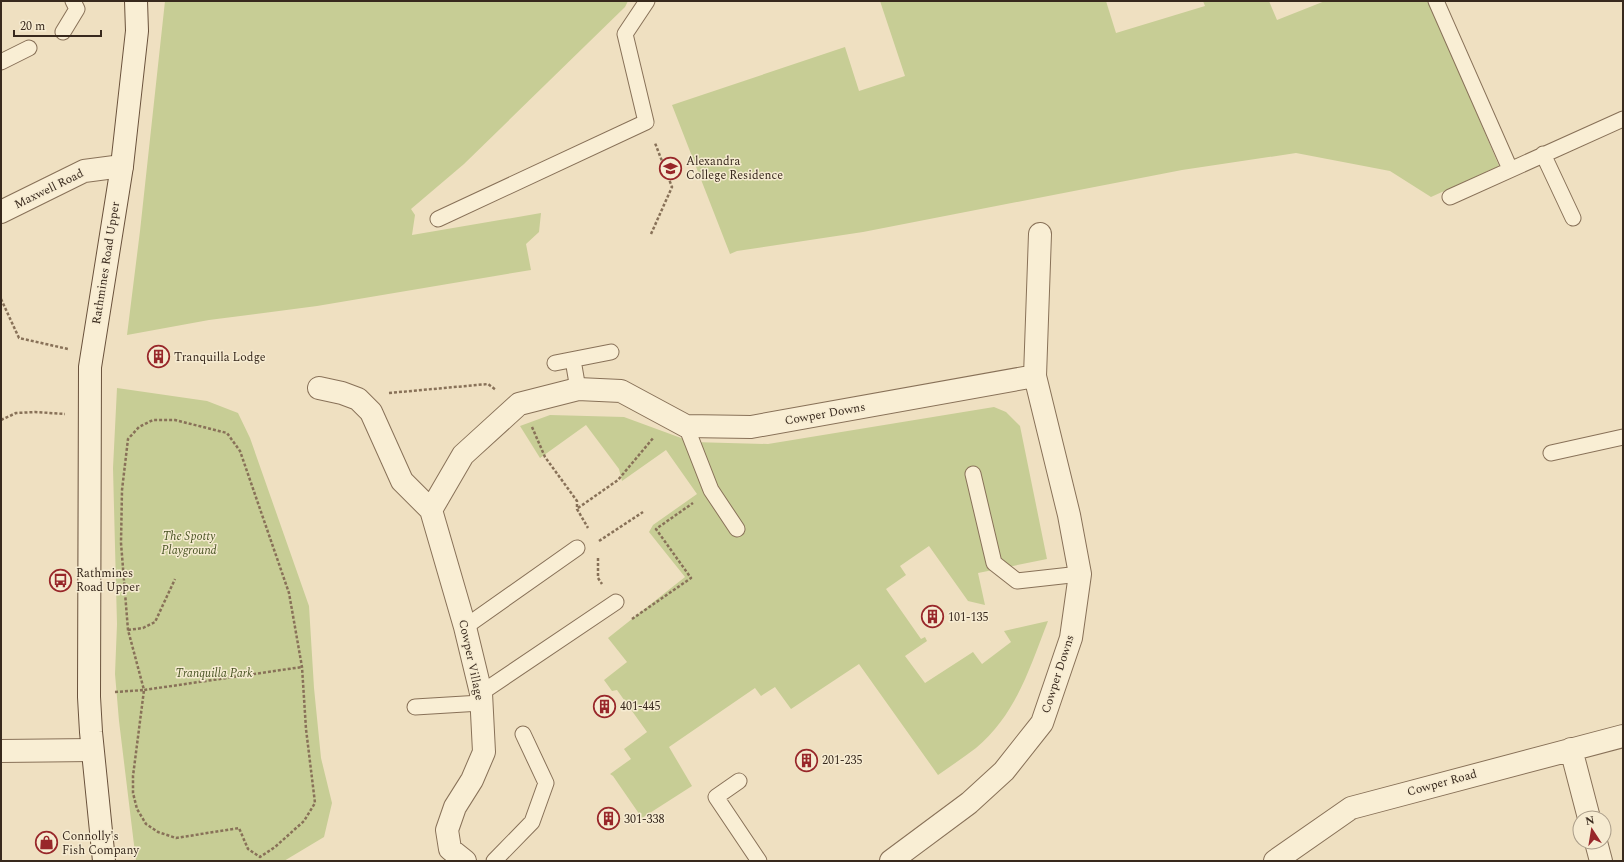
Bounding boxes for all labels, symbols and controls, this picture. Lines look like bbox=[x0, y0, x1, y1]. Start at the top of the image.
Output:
scale bar bbox=[14, 12, 101, 38]
text: 20 m bbox=[20, 17, 45, 36]
place label: Alexandra College Residence bbox=[686, 152, 783, 185]
school or university icon: Alexandra College Residence bbox=[657, 155, 683, 181]
street label: Maxwell Road bbox=[11, 164, 87, 214]
street label: Rathmines Road Upper bbox=[87, 200, 125, 326]
building icon: Tranquilla Lodge bbox=[146, 344, 172, 370]
place label: Tranquilla Lodge bbox=[174, 348, 266, 367]
street label: Cowper Downs bbox=[783, 398, 867, 430]
park label: The Spotty Playground bbox=[161, 527, 217, 560]
place label: Rathmines Road Upper bbox=[76, 564, 140, 597]
bus stop icon: Rathmines Road Upper bbox=[47, 567, 73, 593]
building icon: 101-135 bbox=[919, 604, 945, 630]
place label: 101-135 bbox=[948, 608, 989, 627]
street label: Cowper Village bbox=[453, 618, 489, 702]
street label: Cowper Downs bbox=[1036, 632, 1080, 716]
park label: Tranquilla Park bbox=[175, 664, 253, 683]
building icon: 401-445 bbox=[592, 693, 618, 719]
place label: 401-445 bbox=[620, 697, 661, 716]
building icon: 201-235 bbox=[794, 747, 820, 773]
place label: 201-235 bbox=[822, 751, 863, 770]
street label: Cowper Road bbox=[1405, 764, 1479, 801]
building icon: 301-338 bbox=[595, 806, 621, 832]
place label: 301-338 bbox=[624, 810, 665, 829]
north arrow bbox=[1572, 810, 1612, 850]
text: N bbox=[1584, 811, 1596, 830]
place label: Connolly's Fish Company bbox=[62, 827, 140, 860]
shop icon: Connolly's Fish Company bbox=[34, 830, 60, 856]

